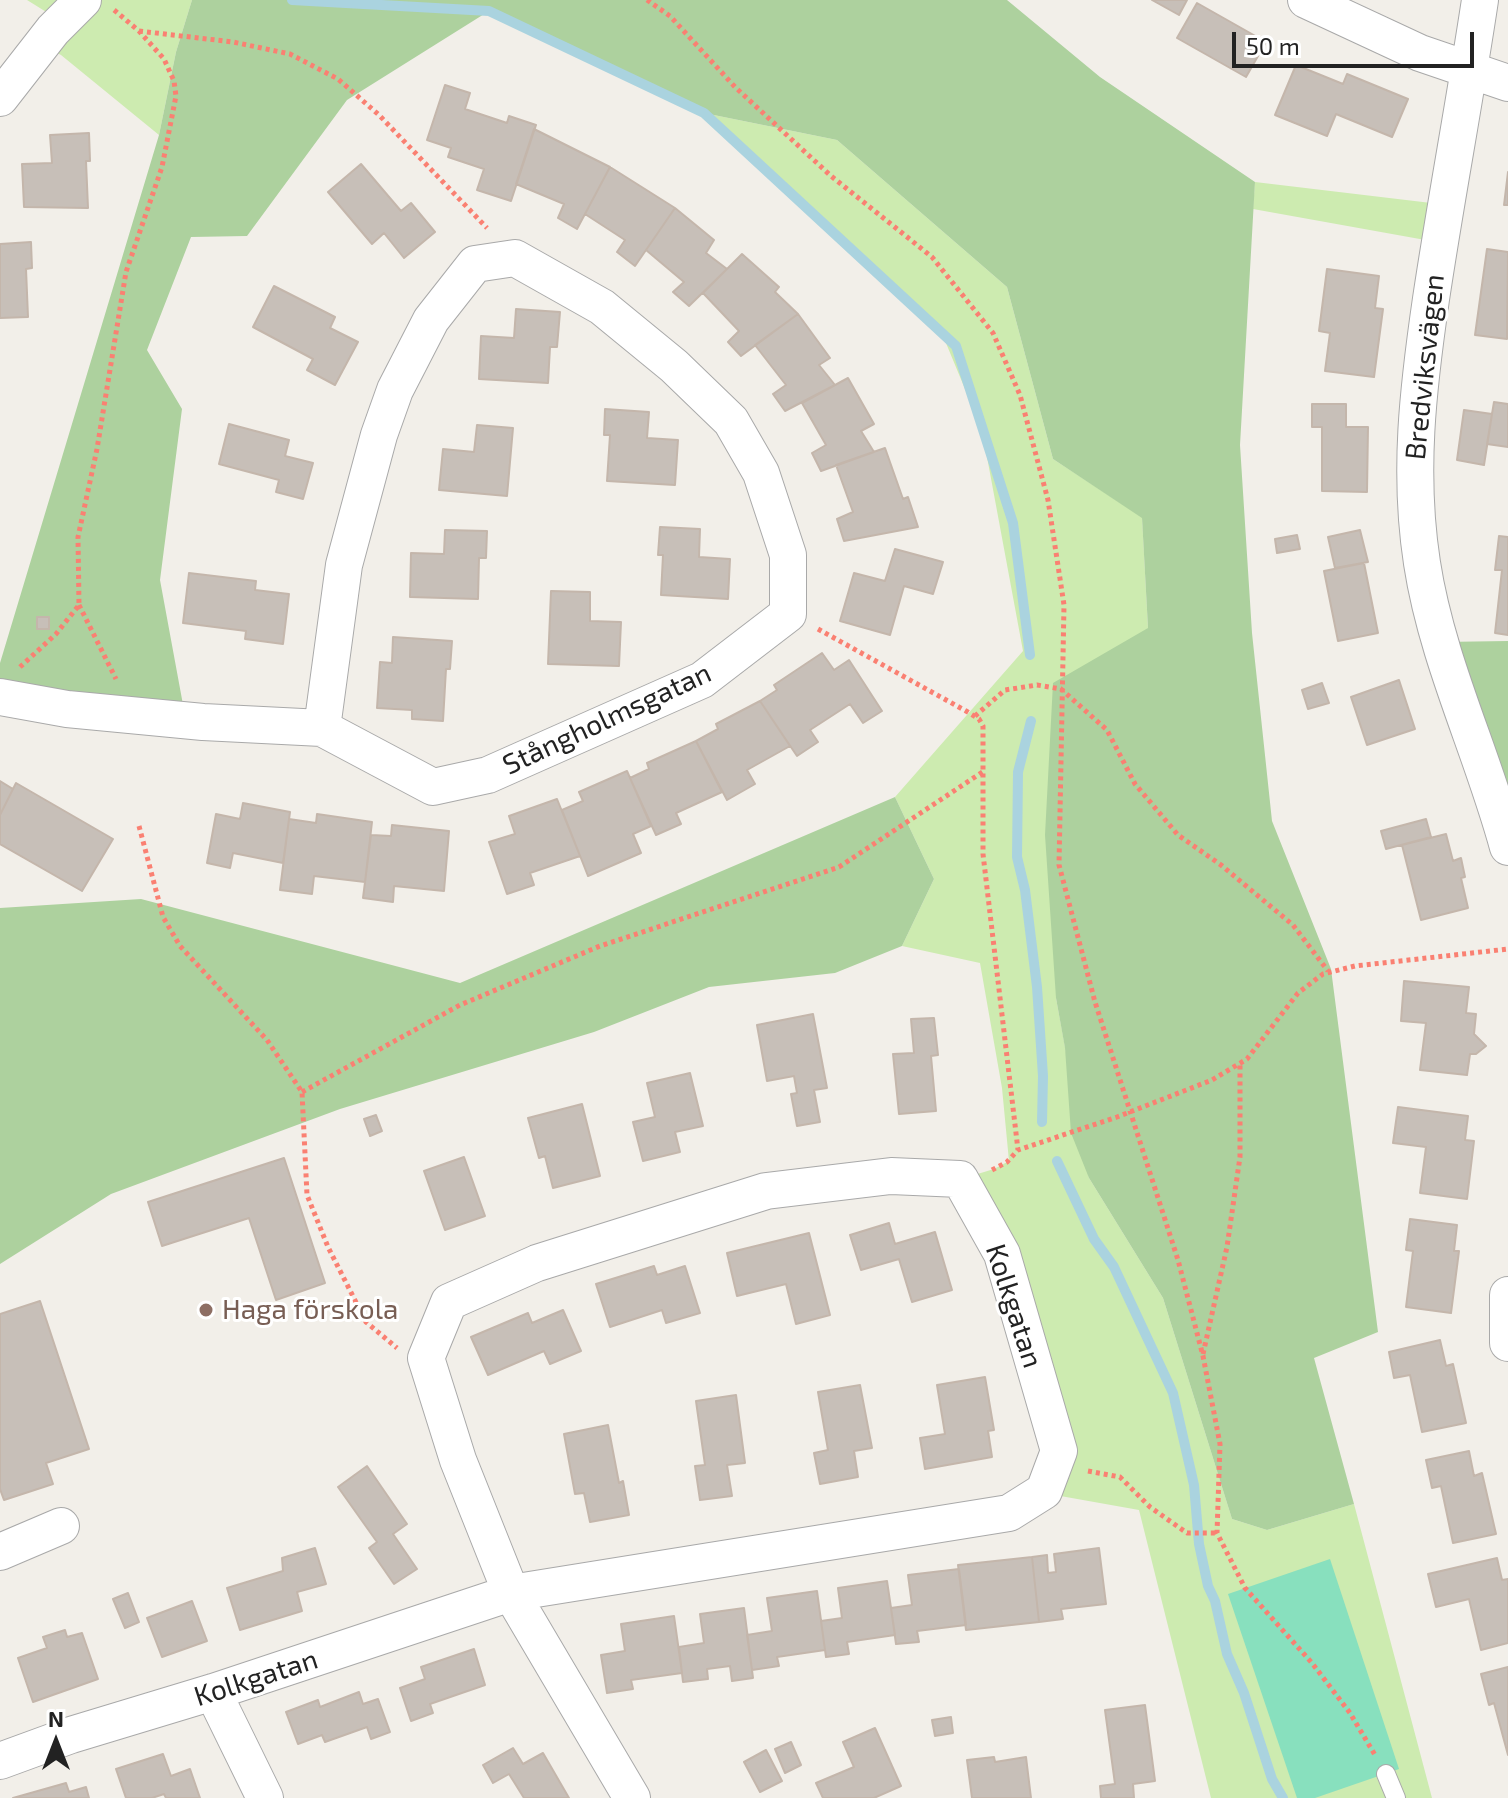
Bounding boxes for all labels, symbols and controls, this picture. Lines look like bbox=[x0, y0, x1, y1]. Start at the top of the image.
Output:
scale bar bbox=[1236, 16, 1478, 66]
text: 50 m bbox=[1246, 31, 1300, 60]
street label: Bredviksvägen bbox=[1399, 273, 1451, 461]
street label: Stångholmsgatan bbox=[498, 656, 716, 782]
street label: Kolkgatan bbox=[978, 1240, 1050, 1372]
place label: Haga förskola bbox=[222, 1293, 398, 1327]
marker: Haga förskola bbox=[197, 1301, 215, 1319]
street label: Kolkgatan bbox=[190, 1642, 322, 1714]
north arrow bbox=[16, 1702, 96, 1782]
text: N bbox=[48, 1705, 64, 1731]

